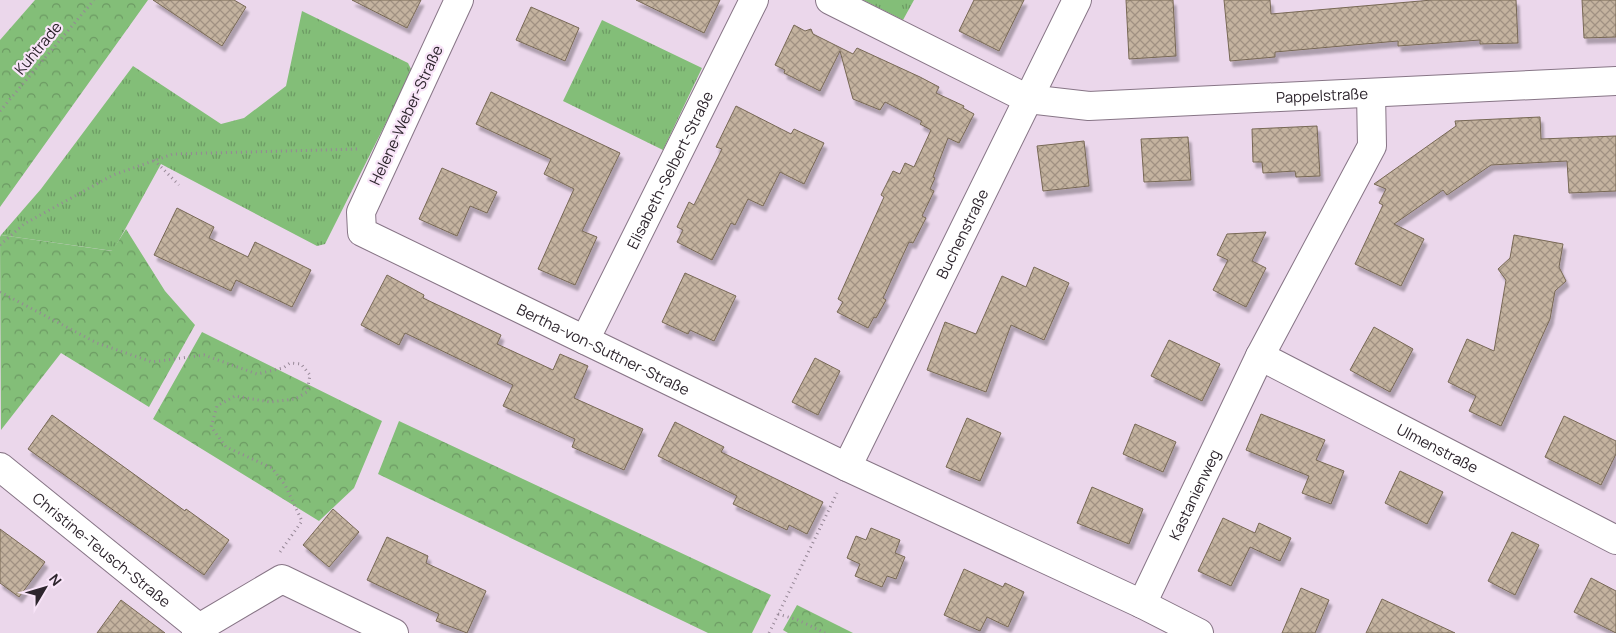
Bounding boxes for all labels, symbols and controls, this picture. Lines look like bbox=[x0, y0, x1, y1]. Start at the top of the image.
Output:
street label: Kuhtrade bbox=[10, 17, 67, 79]
street label: Helene-Weber-Straße bbox=[364, 41, 448, 188]
street label: Pappelstraße bbox=[1275, 82, 1369, 108]
street label: Elisabeth-Selbert-Straße bbox=[621, 87, 718, 253]
street label: Buchenstraße bbox=[931, 185, 993, 282]
street label: Bertha-von-Suttner-Straße bbox=[514, 298, 694, 400]
street label: Ulmenstraße bbox=[1393, 418, 1482, 478]
street label: Kastanienweg bbox=[1163, 446, 1225, 543]
street label: Christine-Teusch-Straße bbox=[28, 487, 176, 612]
north arrow bbox=[20, 563, 70, 613]
text: N bbox=[45, 570, 66, 590]

